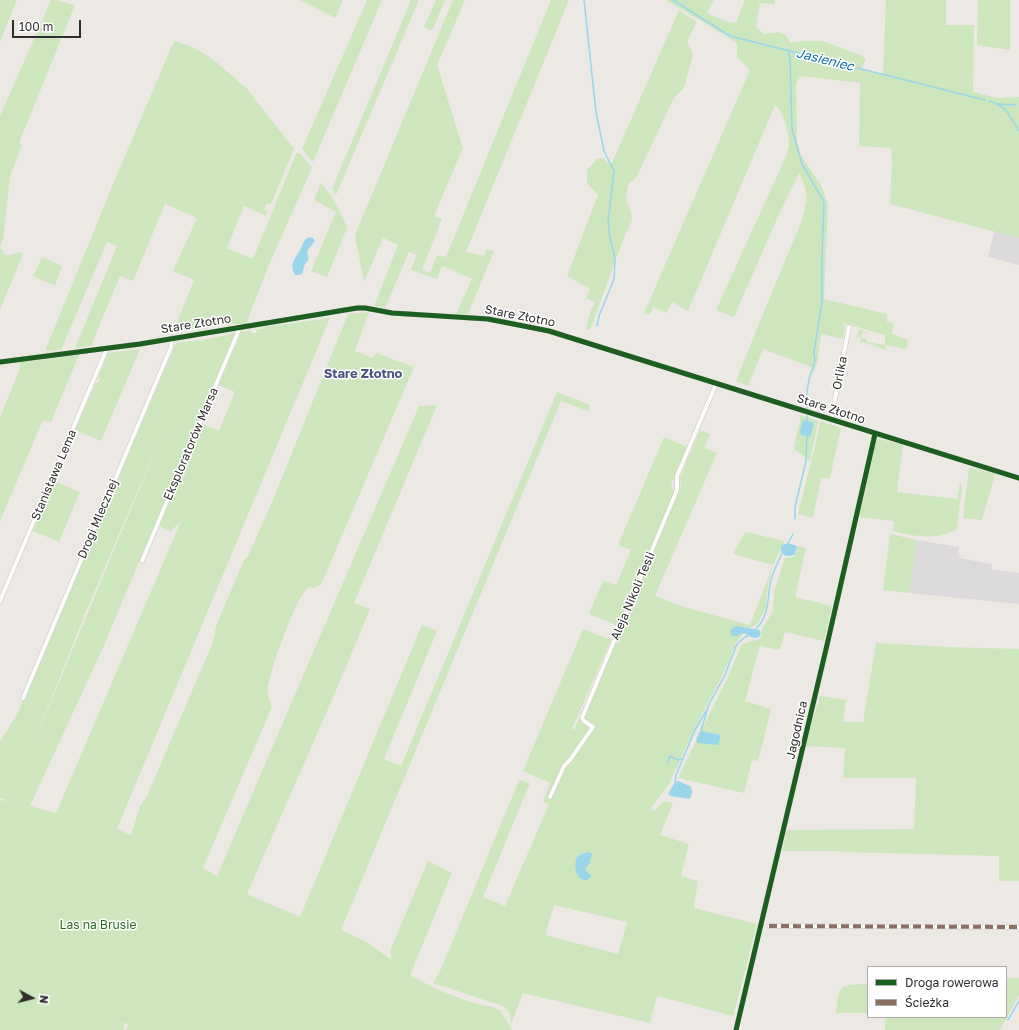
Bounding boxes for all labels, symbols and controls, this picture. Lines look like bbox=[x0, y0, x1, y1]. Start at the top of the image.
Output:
scale bar bbox=[14, 12, 83, 38]
text: 100 m bbox=[19, 19, 53, 34]
water label: Jasieniec bbox=[795, 45, 855, 75]
street label: Stare Złotno bbox=[484, 302, 556, 330]
street label: Stare Złotno bbox=[160, 311, 232, 337]
street label: Orlika bbox=[830, 355, 850, 391]
district label: Stare Złotno bbox=[324, 366, 402, 382]
street label: Eksploratorów Marsa bbox=[161, 385, 221, 503]
street label: Stare Złotno bbox=[795, 391, 867, 427]
street label: Stanisława Lema bbox=[28, 428, 80, 522]
street label: Drogi Mlecznej bbox=[75, 477, 121, 561]
street label: Aleja Nikoli Tesli bbox=[608, 550, 658, 642]
street label: Jagodnica bbox=[783, 699, 811, 761]
park label: Las na Brusie bbox=[60, 918, 136, 932]
legend bbox=[867, 966, 1007, 1018]
text: Droga rowerowa bbox=[905, 975, 998, 990]
north arrow bbox=[12, 978, 52, 1018]
text: N bbox=[37, 995, 51, 1004]
text: Ścieżka bbox=[905, 995, 949, 1010]

